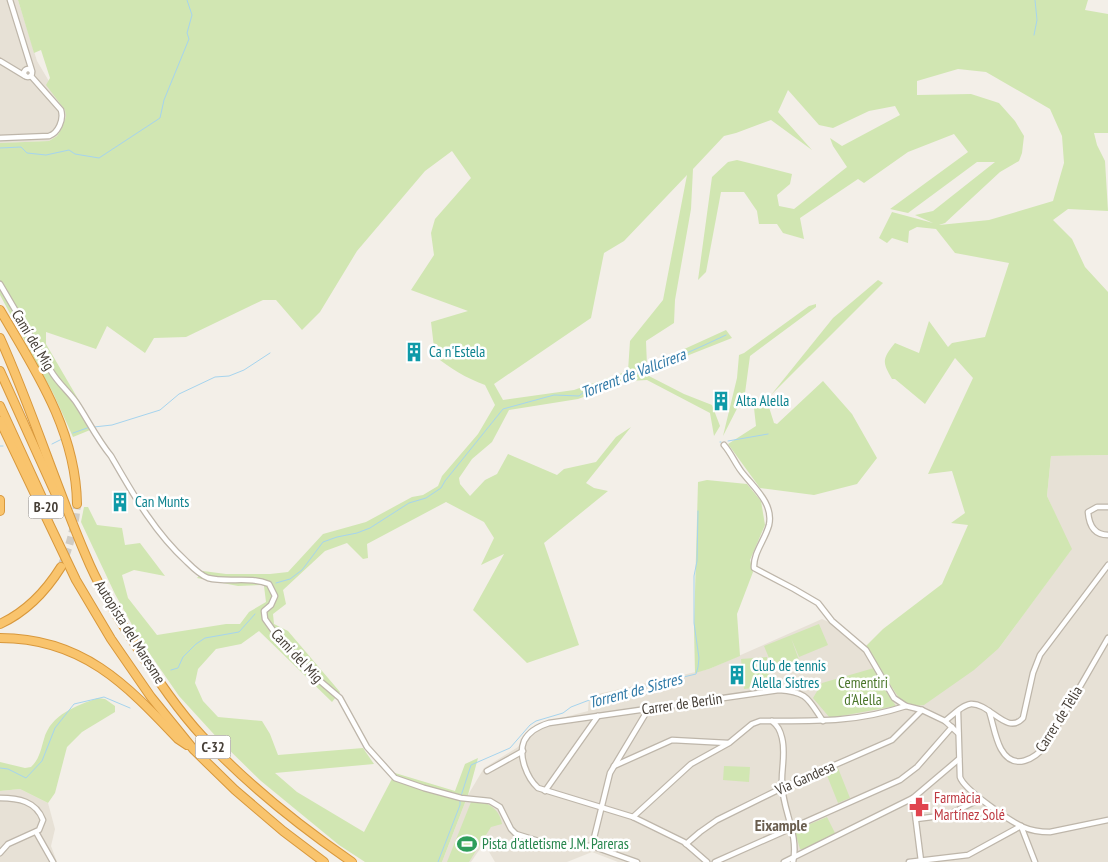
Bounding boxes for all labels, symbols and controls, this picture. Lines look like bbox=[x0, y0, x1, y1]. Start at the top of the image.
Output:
street label: Camí del Mig bbox=[8, 306, 59, 374]
building icon: Ca n'Estela bbox=[403, 341, 425, 363]
place label: Ca n'Estela bbox=[429, 342, 485, 361]
water label: Torrent de Vallcirera bbox=[578, 343, 690, 402]
building icon: Alta Alella bbox=[710, 390, 732, 412]
place label: Alta Alella bbox=[736, 391, 789, 410]
building icon: Can Munts bbox=[109, 491, 131, 513]
place label: Can Munts bbox=[135, 492, 189, 511]
road number: B-20 bbox=[28, 496, 64, 518]
street label: Autopista del Maresme bbox=[91, 576, 170, 687]
street label: Camí del Mig bbox=[267, 624, 327, 687]
place label: Club de tennis Alella Sistres bbox=[752, 656, 826, 692]
building icon: Club de tennis Alella Sistres bbox=[726, 664, 748, 686]
water label: Torrent de Sistres bbox=[586, 667, 686, 712]
park label: Cementiri d'Alella bbox=[838, 673, 888, 709]
street label: Carrer de Tèlia bbox=[1031, 682, 1086, 755]
street label: Carrer de Berlin bbox=[641, 688, 723, 719]
road number: C-32 bbox=[196, 736, 230, 759]
street label: Via Gandesa bbox=[771, 756, 837, 799]
place label: Farmàcia Martínez Solé bbox=[934, 788, 1005, 824]
pharmacy icon: Farmàcia Martínez Solé bbox=[908, 796, 930, 818]
district label: Eixample bbox=[755, 815, 807, 835]
sports icon: Pista d'atletisme J.M. Pareras bbox=[456, 833, 478, 855]
place label: Pista d'atletisme J.M. Pareras bbox=[482, 834, 629, 853]

